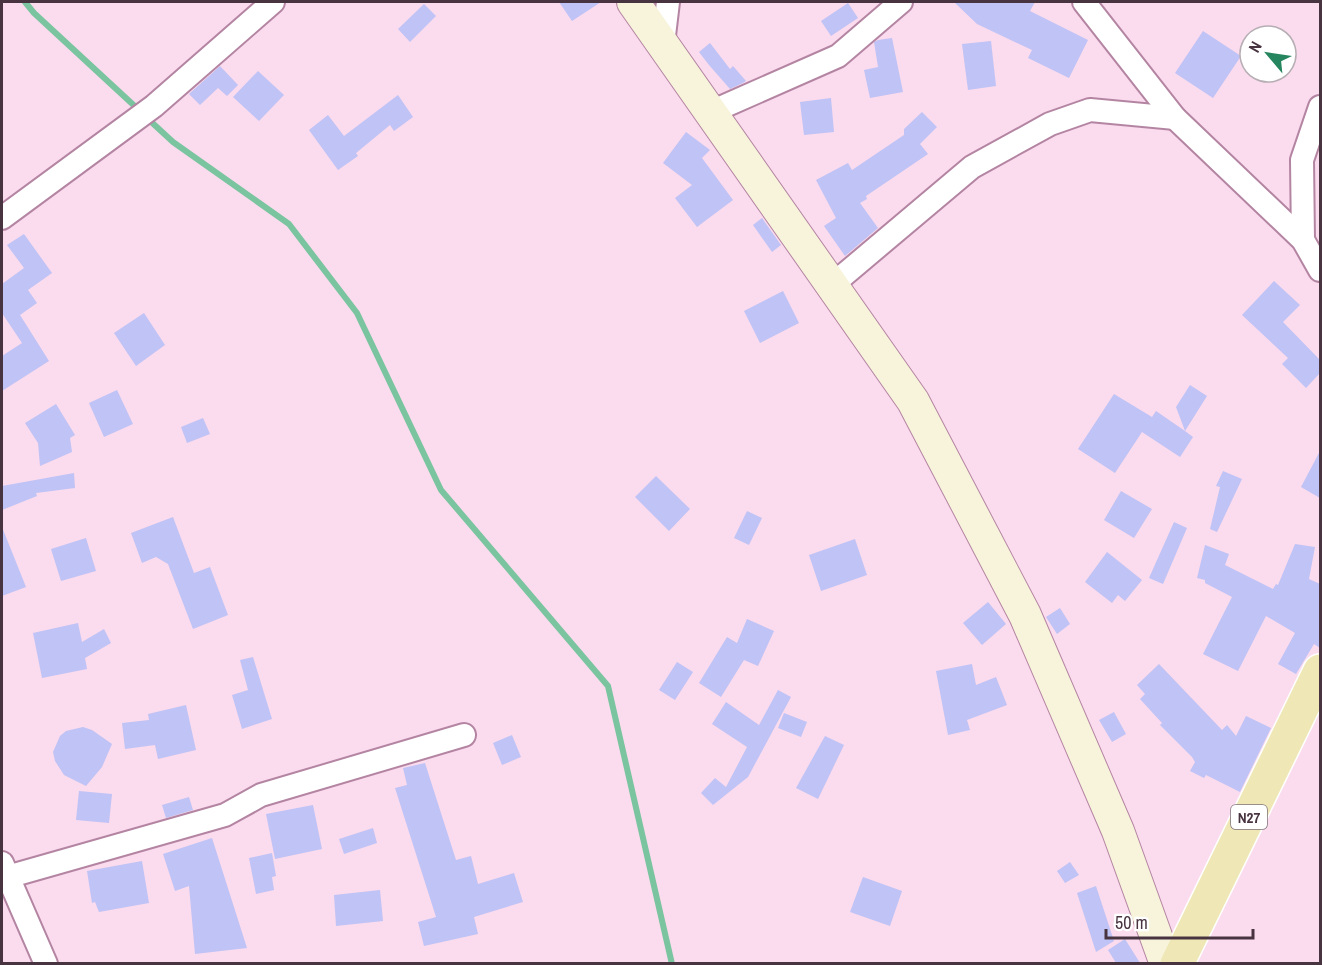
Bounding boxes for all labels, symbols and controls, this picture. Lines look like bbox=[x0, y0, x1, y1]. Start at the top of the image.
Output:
north arrow bbox=[1238, 24, 1298, 84]
text: N bbox=[1243, 37, 1267, 56]
road number: N27 bbox=[1231, 805, 1267, 829]
scale bar bbox=[1106, 902, 1253, 940]
text: 50 m bbox=[1115, 910, 1148, 935]

